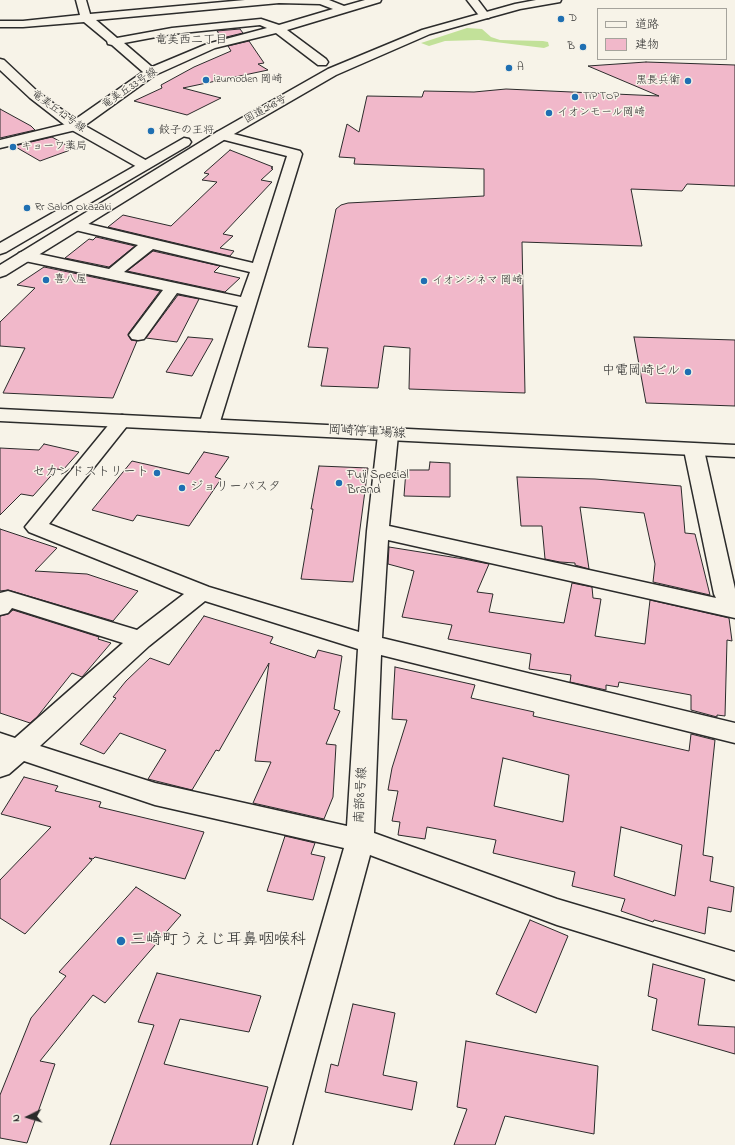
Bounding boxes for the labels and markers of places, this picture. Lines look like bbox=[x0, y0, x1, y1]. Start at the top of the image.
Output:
place label: D bbox=[569, 12, 577, 26]
marker: D bbox=[556, 14, 566, 24]
place label: B bbox=[568, 40, 575, 54]
marker: B bbox=[578, 42, 588, 52]
place label: A bbox=[517, 61, 524, 75]
marker: A bbox=[504, 63, 514, 73]
place label: izumoden 岡崎 bbox=[214, 73, 282, 87]
place label: 黒長兵衛 bbox=[636, 74, 680, 88]
marker: izumoden 岡崎 bbox=[201, 75, 211, 85]
marker: 黒長兵衛 bbox=[683, 76, 693, 86]
place label: TiP TOP bbox=[583, 90, 619, 104]
marker: TiP TOP bbox=[570, 92, 580, 102]
place label: イオンモール岡崎 bbox=[557, 106, 645, 120]
marker: イオンモール岡崎 bbox=[544, 108, 554, 118]
place label: 餃子の王将 bbox=[159, 124, 214, 138]
marker: 餃子の王将 bbox=[146, 126, 156, 136]
place label: キョーワ薬局 bbox=[21, 140, 87, 154]
marker: キョーワ薬局 bbox=[8, 142, 18, 152]
place label: Rr Salon Okazaki bbox=[35, 201, 111, 215]
marker: Rr Salon Okazaki bbox=[22, 203, 32, 213]
place label: 喜八屋 bbox=[54, 273, 87, 287]
place label: イオンシネマ 岡崎 bbox=[432, 274, 523, 288]
marker: 喜八屋 bbox=[41, 275, 51, 285]
marker: イオンシネマ 岡崎 bbox=[419, 276, 429, 286]
place label: 中電岡崎ビル bbox=[602, 364, 680, 380]
marker: 中電岡崎ビル bbox=[683, 367, 693, 377]
place label: セカンドストリート bbox=[32, 465, 149, 481]
marker: セカンドストリート bbox=[152, 468, 162, 478]
place label: Fuji Special Brand bbox=[347, 468, 409, 499]
marker: Fuji Special Brand bbox=[334, 478, 344, 488]
place label: ジョリーパスタ bbox=[190, 480, 281, 496]
marker: ジョリーパスタ bbox=[177, 483, 187, 493]
place label: 三崎町うえじ耳鼻咽喉科 bbox=[130, 931, 306, 951]
marker: 三崎町うえじ耳鼻咽喉科 bbox=[115, 935, 127, 947]

